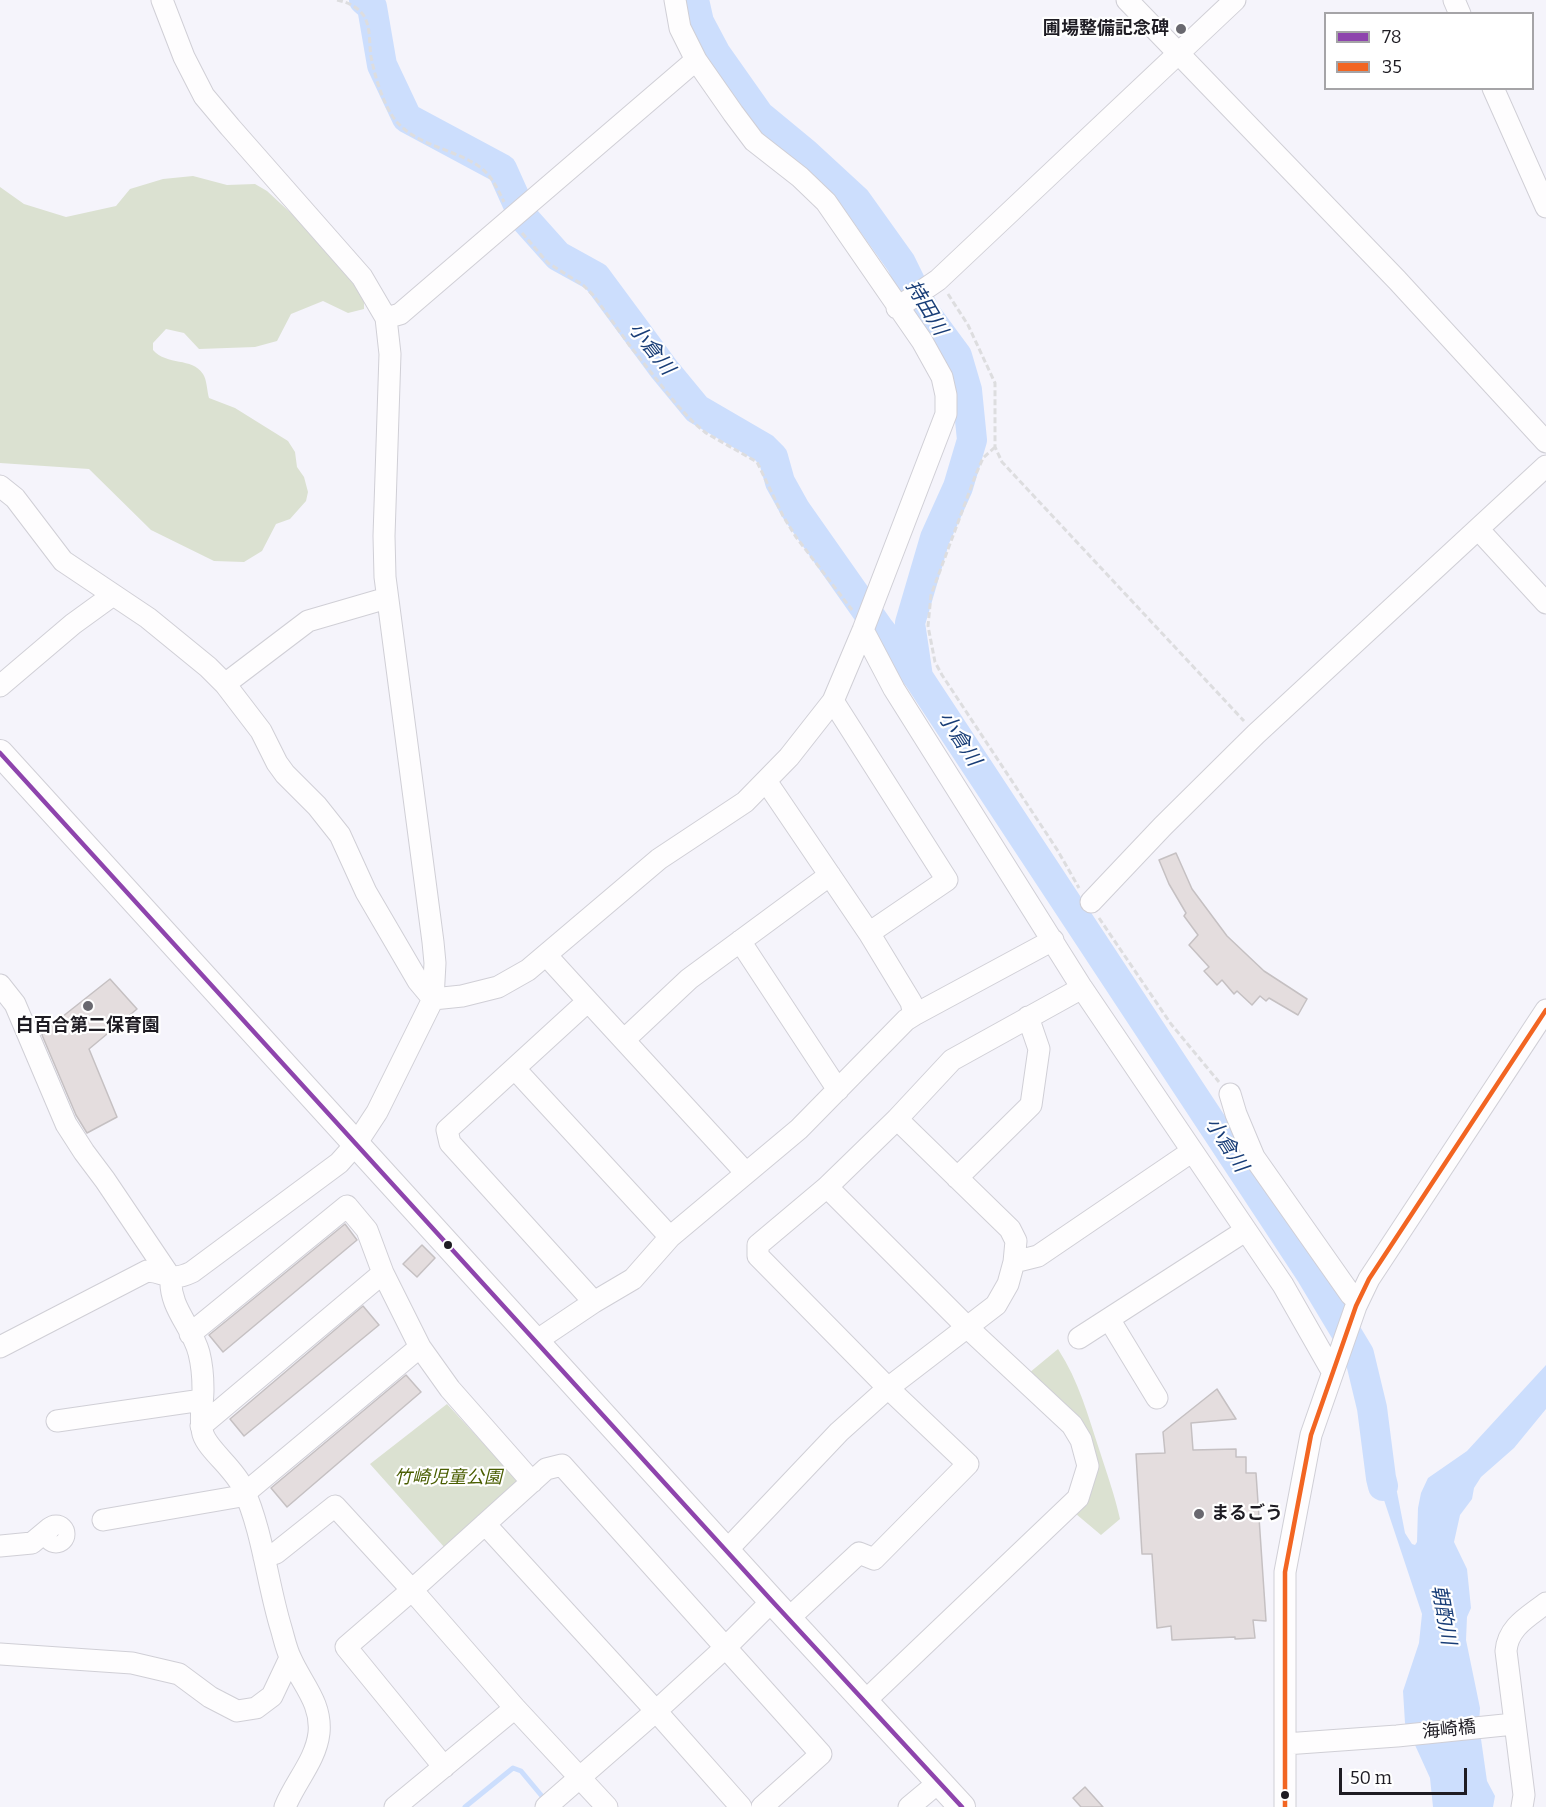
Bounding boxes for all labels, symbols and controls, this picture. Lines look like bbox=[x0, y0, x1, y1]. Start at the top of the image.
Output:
legend bbox=[1324, 12, 1534, 90]
place label: 圃場整備記念碑 bbox=[1043, 18, 1169, 40]
marker: 圃場整備記念碑 bbox=[1174, 22, 1188, 36]
text: 78 bbox=[1382, 26, 1402, 48]
text: 35 bbox=[1382, 56, 1402, 78]
water label: 持田川 bbox=[900, 276, 952, 340]
water label: 小倉川 bbox=[623, 318, 679, 380]
water label: 小倉川 bbox=[933, 707, 985, 771]
marker: 白百合第二保育園 bbox=[81, 999, 95, 1013]
place label: 白百合第二保育園 bbox=[16, 1015, 160, 1037]
water label: 小倉川 bbox=[1200, 1113, 1252, 1177]
unlabelled marker bbox=[442, 1239, 454, 1251]
park label: 竹崎児童公園 bbox=[394, 1467, 502, 1489]
place label: まるごう bbox=[1211, 1503, 1283, 1525]
marker: まるごう bbox=[1192, 1507, 1206, 1521]
water label: 朝酌川 bbox=[1426, 1583, 1460, 1647]
street label: 海崎橋 bbox=[1421, 1716, 1477, 1744]
scale bar bbox=[1342, 1756, 1470, 1794]
text: 50 m bbox=[1350, 1767, 1392, 1789]
unlabelled marker bbox=[1279, 1789, 1291, 1801]

